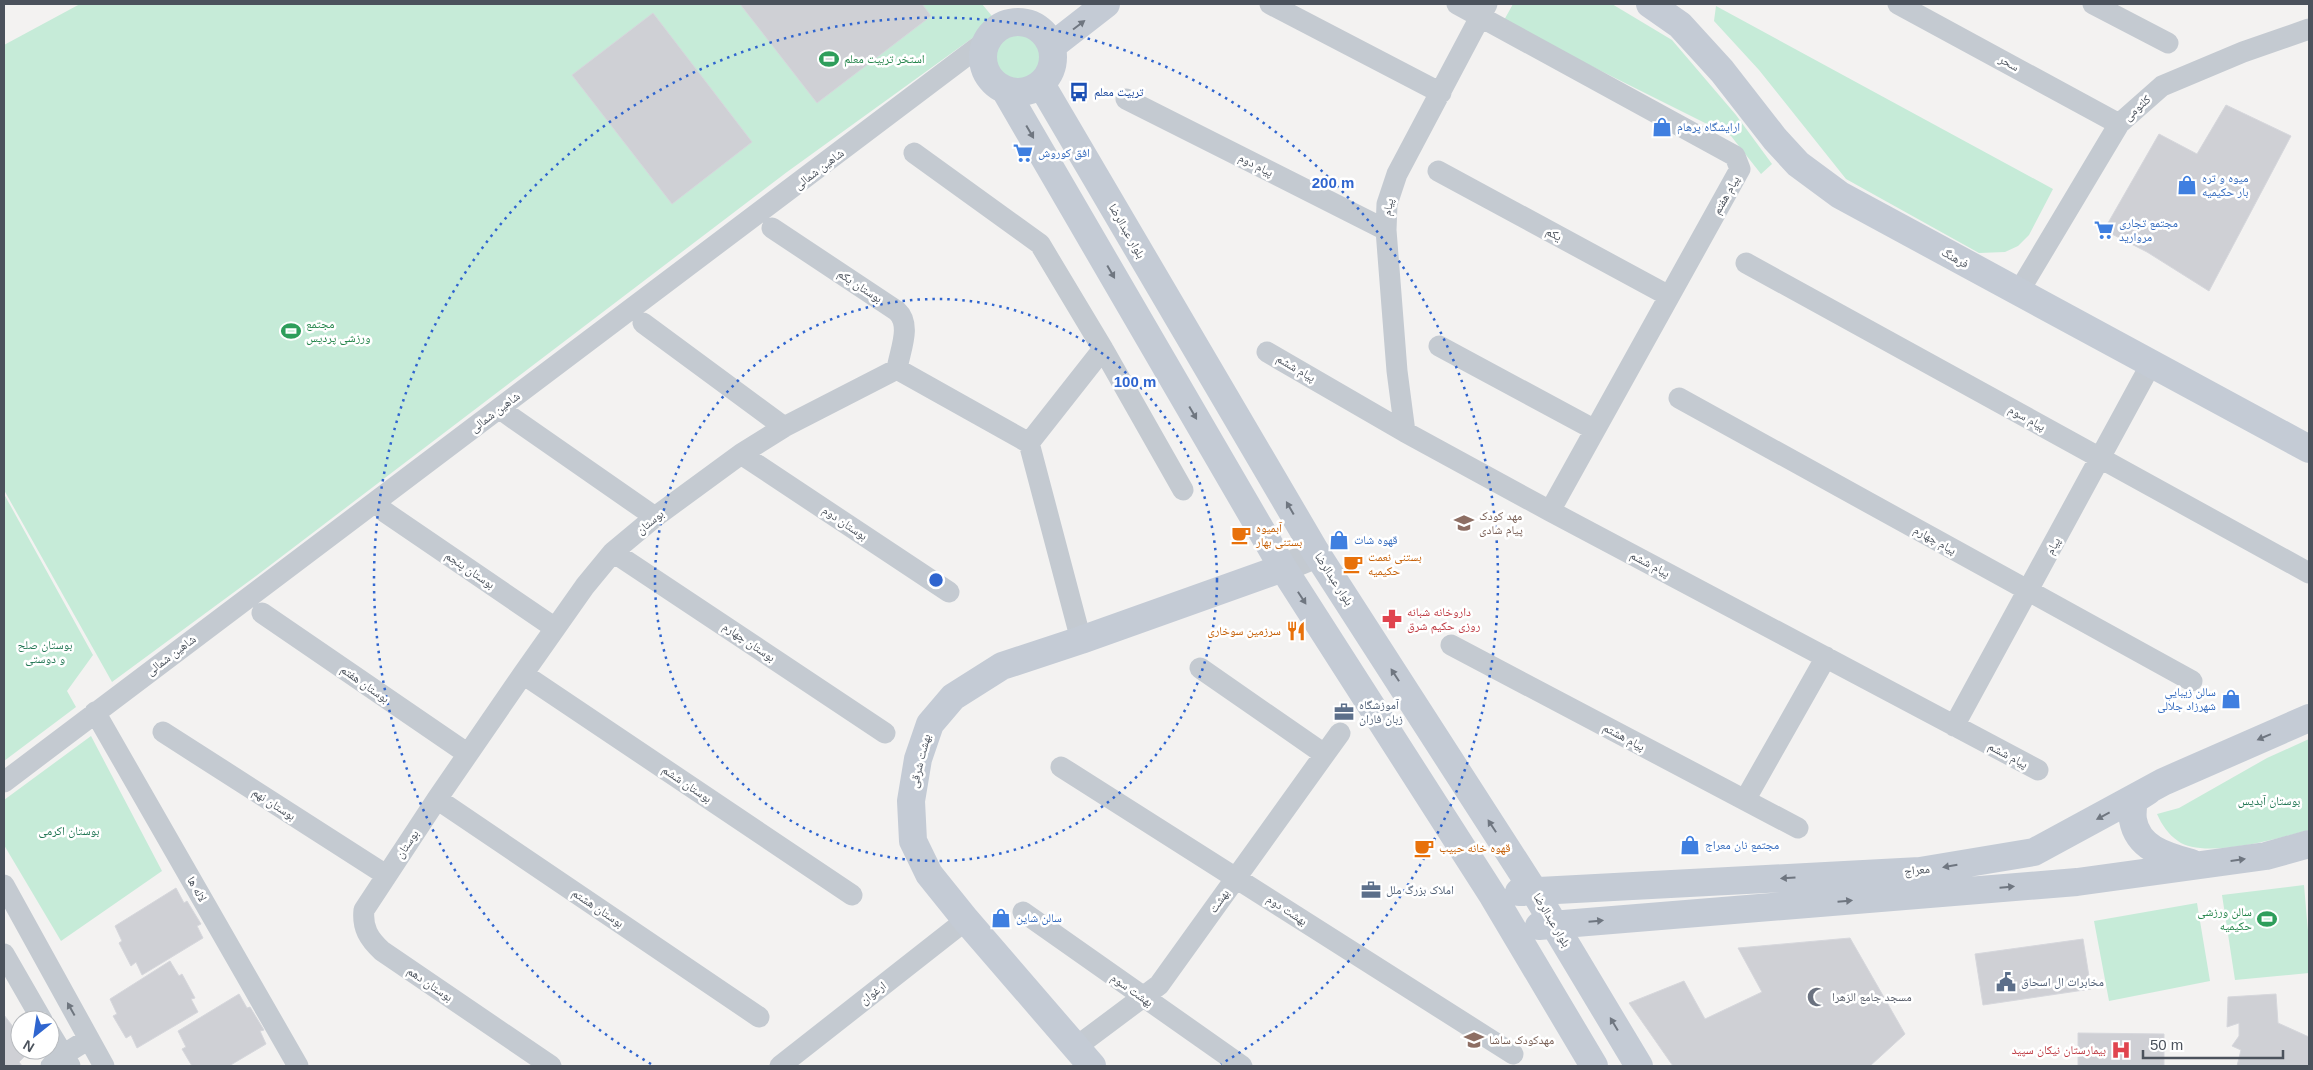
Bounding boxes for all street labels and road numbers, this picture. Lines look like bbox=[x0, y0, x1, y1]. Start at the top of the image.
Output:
street label: سحر bbox=[1996, 51, 2022, 74]
street label: کلثومی bbox=[2121, 92, 2153, 124]
street label: شاهین شمالی bbox=[791, 146, 847, 192]
street label: پیام دوم bbox=[1236, 150, 1276, 181]
street label: پیام هفتم bbox=[1710, 173, 1743, 217]
street label: پیام bbox=[1380, 197, 1397, 217]
street label: بلوار عبدالرضا bbox=[1105, 201, 1148, 261]
street label: یکم bbox=[1543, 224, 1565, 245]
street label: فرهنگ bbox=[1939, 245, 1971, 271]
street label: بوستان یکم bbox=[834, 266, 885, 306]
street label: پیام ششم bbox=[1273, 351, 1318, 386]
street label: شاهین شمالی bbox=[467, 389, 523, 435]
street label: پیام سوم bbox=[2006, 402, 2048, 435]
street label: بوستان دوم bbox=[819, 503, 870, 544]
street label: بوستان bbox=[633, 507, 667, 538]
street label: پیام چهارم bbox=[1911, 523, 1959, 558]
street label: پیام bbox=[2043, 535, 2064, 557]
street label: بوستان پنجم bbox=[442, 548, 497, 592]
street label: پیام ششم bbox=[1627, 548, 1673, 581]
street label: بلوار عبدالرضا bbox=[1311, 550, 1356, 608]
street label: بوستان چهارم bbox=[720, 619, 778, 665]
street label: شاهین شمالی bbox=[143, 632, 199, 678]
street label: بوستان هفتم bbox=[338, 662, 392, 707]
street label: پیام هشتم bbox=[1600, 720, 1648, 755]
street label: بهشت شرقی bbox=[907, 733, 934, 789]
street label: پیام ششم bbox=[1985, 739, 2031, 772]
street label: بوستان ششم bbox=[659, 762, 714, 806]
street label: بوستان نهم bbox=[249, 785, 298, 824]
street label: بوستان bbox=[392, 827, 422, 861]
street label: معراج bbox=[1903, 862, 1931, 878]
street label: لاله ها bbox=[184, 874, 210, 904]
street label: بوستان هشتم bbox=[569, 886, 626, 931]
street label: بهشت bbox=[1206, 886, 1232, 916]
street label: بلوار عبدالرضا bbox=[1530, 890, 1574, 950]
street label: بهشت دوم bbox=[1264, 892, 1310, 929]
street label: بوستان دهم bbox=[404, 964, 455, 1005]
street label: بهشت سوم bbox=[1108, 970, 1156, 1010]
street label: ارغوان bbox=[857, 978, 889, 1007]

